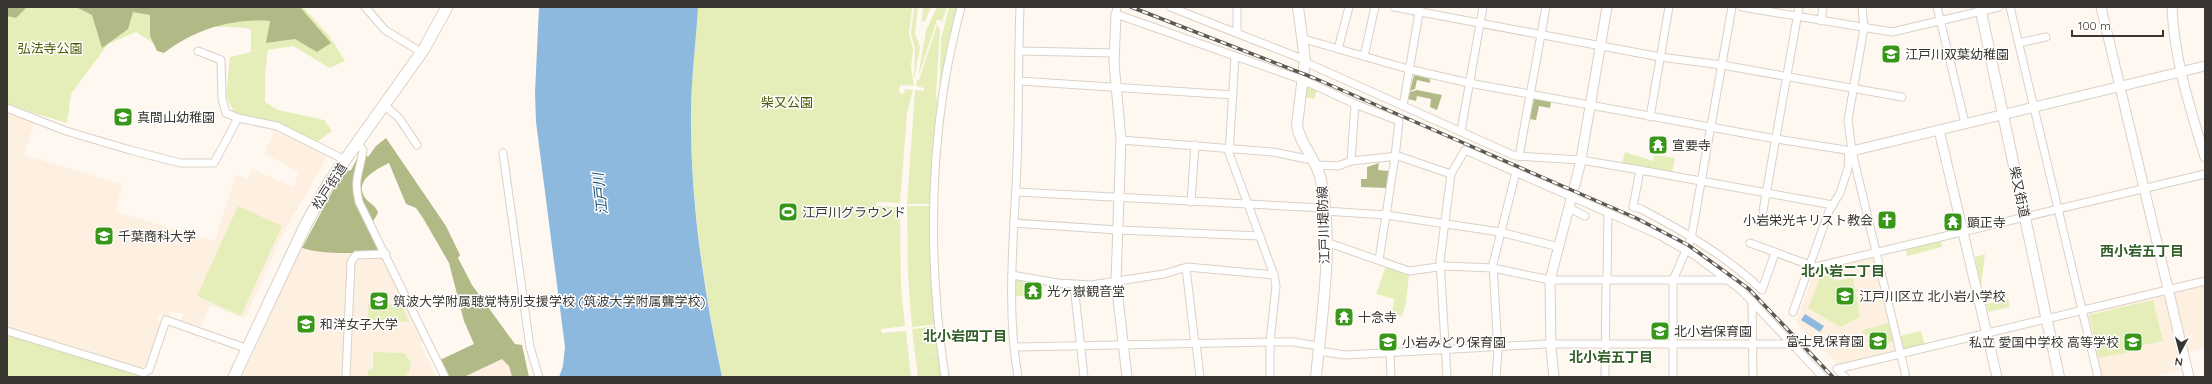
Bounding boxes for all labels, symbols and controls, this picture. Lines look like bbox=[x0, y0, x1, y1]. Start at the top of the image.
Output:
scale bar bbox=[2072, 12, 2163, 38]
text: 100 m bbox=[2078, 18, 2111, 33]
park label: 弘法寺公園 bbox=[17, 40, 83, 56]
school or university icon: 江戸川双葉幼稚園 bbox=[1880, 43, 1902, 65]
place label: 江戸川双葉幼稚園 bbox=[1905, 46, 2009, 62]
park label: 柴又公園 bbox=[761, 94, 813, 110]
school or university icon: 真間山幼稚園 bbox=[112, 106, 134, 128]
place label: 真間山幼稚園 bbox=[137, 109, 215, 125]
temple icon: 宣要寺 bbox=[1647, 134, 1669, 156]
place label: 宣要寺 bbox=[1672, 137, 1711, 153]
street label: 松戸街道 bbox=[308, 160, 350, 212]
street label: 柴又街道 bbox=[2007, 165, 2033, 219]
water label: 江戸川 bbox=[589, 170, 611, 216]
street label: 江戸川堤防線 bbox=[1314, 186, 1332, 264]
sports icon: 江戸川グラウンド bbox=[777, 201, 799, 223]
place label: 江戸川グラウンド bbox=[802, 204, 906, 220]
church icon: 小岩栄光キリスト教会 bbox=[1876, 209, 1898, 231]
temple icon: 顕正寺 bbox=[1942, 211, 1964, 233]
place label: 小岩栄光キリスト教会 bbox=[1743, 212, 1873, 228]
place label: 顕正寺 bbox=[1967, 214, 2006, 230]
school or university icon: 千葉商科大学 bbox=[93, 225, 115, 247]
place label: 千葉商科大学 bbox=[118, 228, 196, 244]
district label: 西小岩五丁目 bbox=[2100, 242, 2184, 260]
district label: 北小岩二丁目 bbox=[1801, 262, 1885, 280]
temple icon: 光ヶ嶽観音堂 bbox=[1022, 280, 1044, 302]
place label: 光ヶ嶽観音堂 bbox=[1047, 283, 1125, 299]
school or university icon: 江戸川区立 北小岩小学校 bbox=[1834, 285, 1856, 307]
place label: 江戸川区立 北小岩小学校 bbox=[1859, 288, 2006, 304]
school or university icon: 筑波大学附属聴覚特別支援学校 (筑波大学附属聾学校) bbox=[368, 290, 390, 312]
place label: 筑波大学附属聴覚特別支援学校 (筑波大学附属聾学校) bbox=[393, 293, 705, 309]
temple icon: 十念寺 bbox=[1333, 306, 1355, 328]
place label: 十念寺 bbox=[1358, 309, 1397, 325]
school or university icon: 和洋女子大学 bbox=[295, 313, 317, 335]
place label: 和洋女子大学 bbox=[320, 316, 398, 332]
school or university icon: 北小岩保育園 bbox=[1649, 320, 1671, 342]
place label: 北小岩保育園 bbox=[1674, 323, 1752, 339]
district label: 北小岩四丁目 bbox=[923, 327, 1007, 345]
school or university icon: 富士見保育園 bbox=[1867, 330, 1889, 352]
school or university icon: 小岩みどり保育園 bbox=[1377, 331, 1399, 353]
school or university icon: 私立 愛国中学校 高等学校 bbox=[2122, 331, 2144, 353]
north arrow bbox=[2160, 332, 2200, 372]
place label: 富士見保育園 bbox=[1786, 333, 1864, 349]
place label: 小岩みどり保育園 bbox=[1402, 334, 1506, 350]
place label: 私立 愛国中学校 高等学校 bbox=[1969, 334, 2119, 350]
district label: 北小岩五丁目 bbox=[1569, 348, 1653, 366]
text: N bbox=[2174, 354, 2184, 369]

